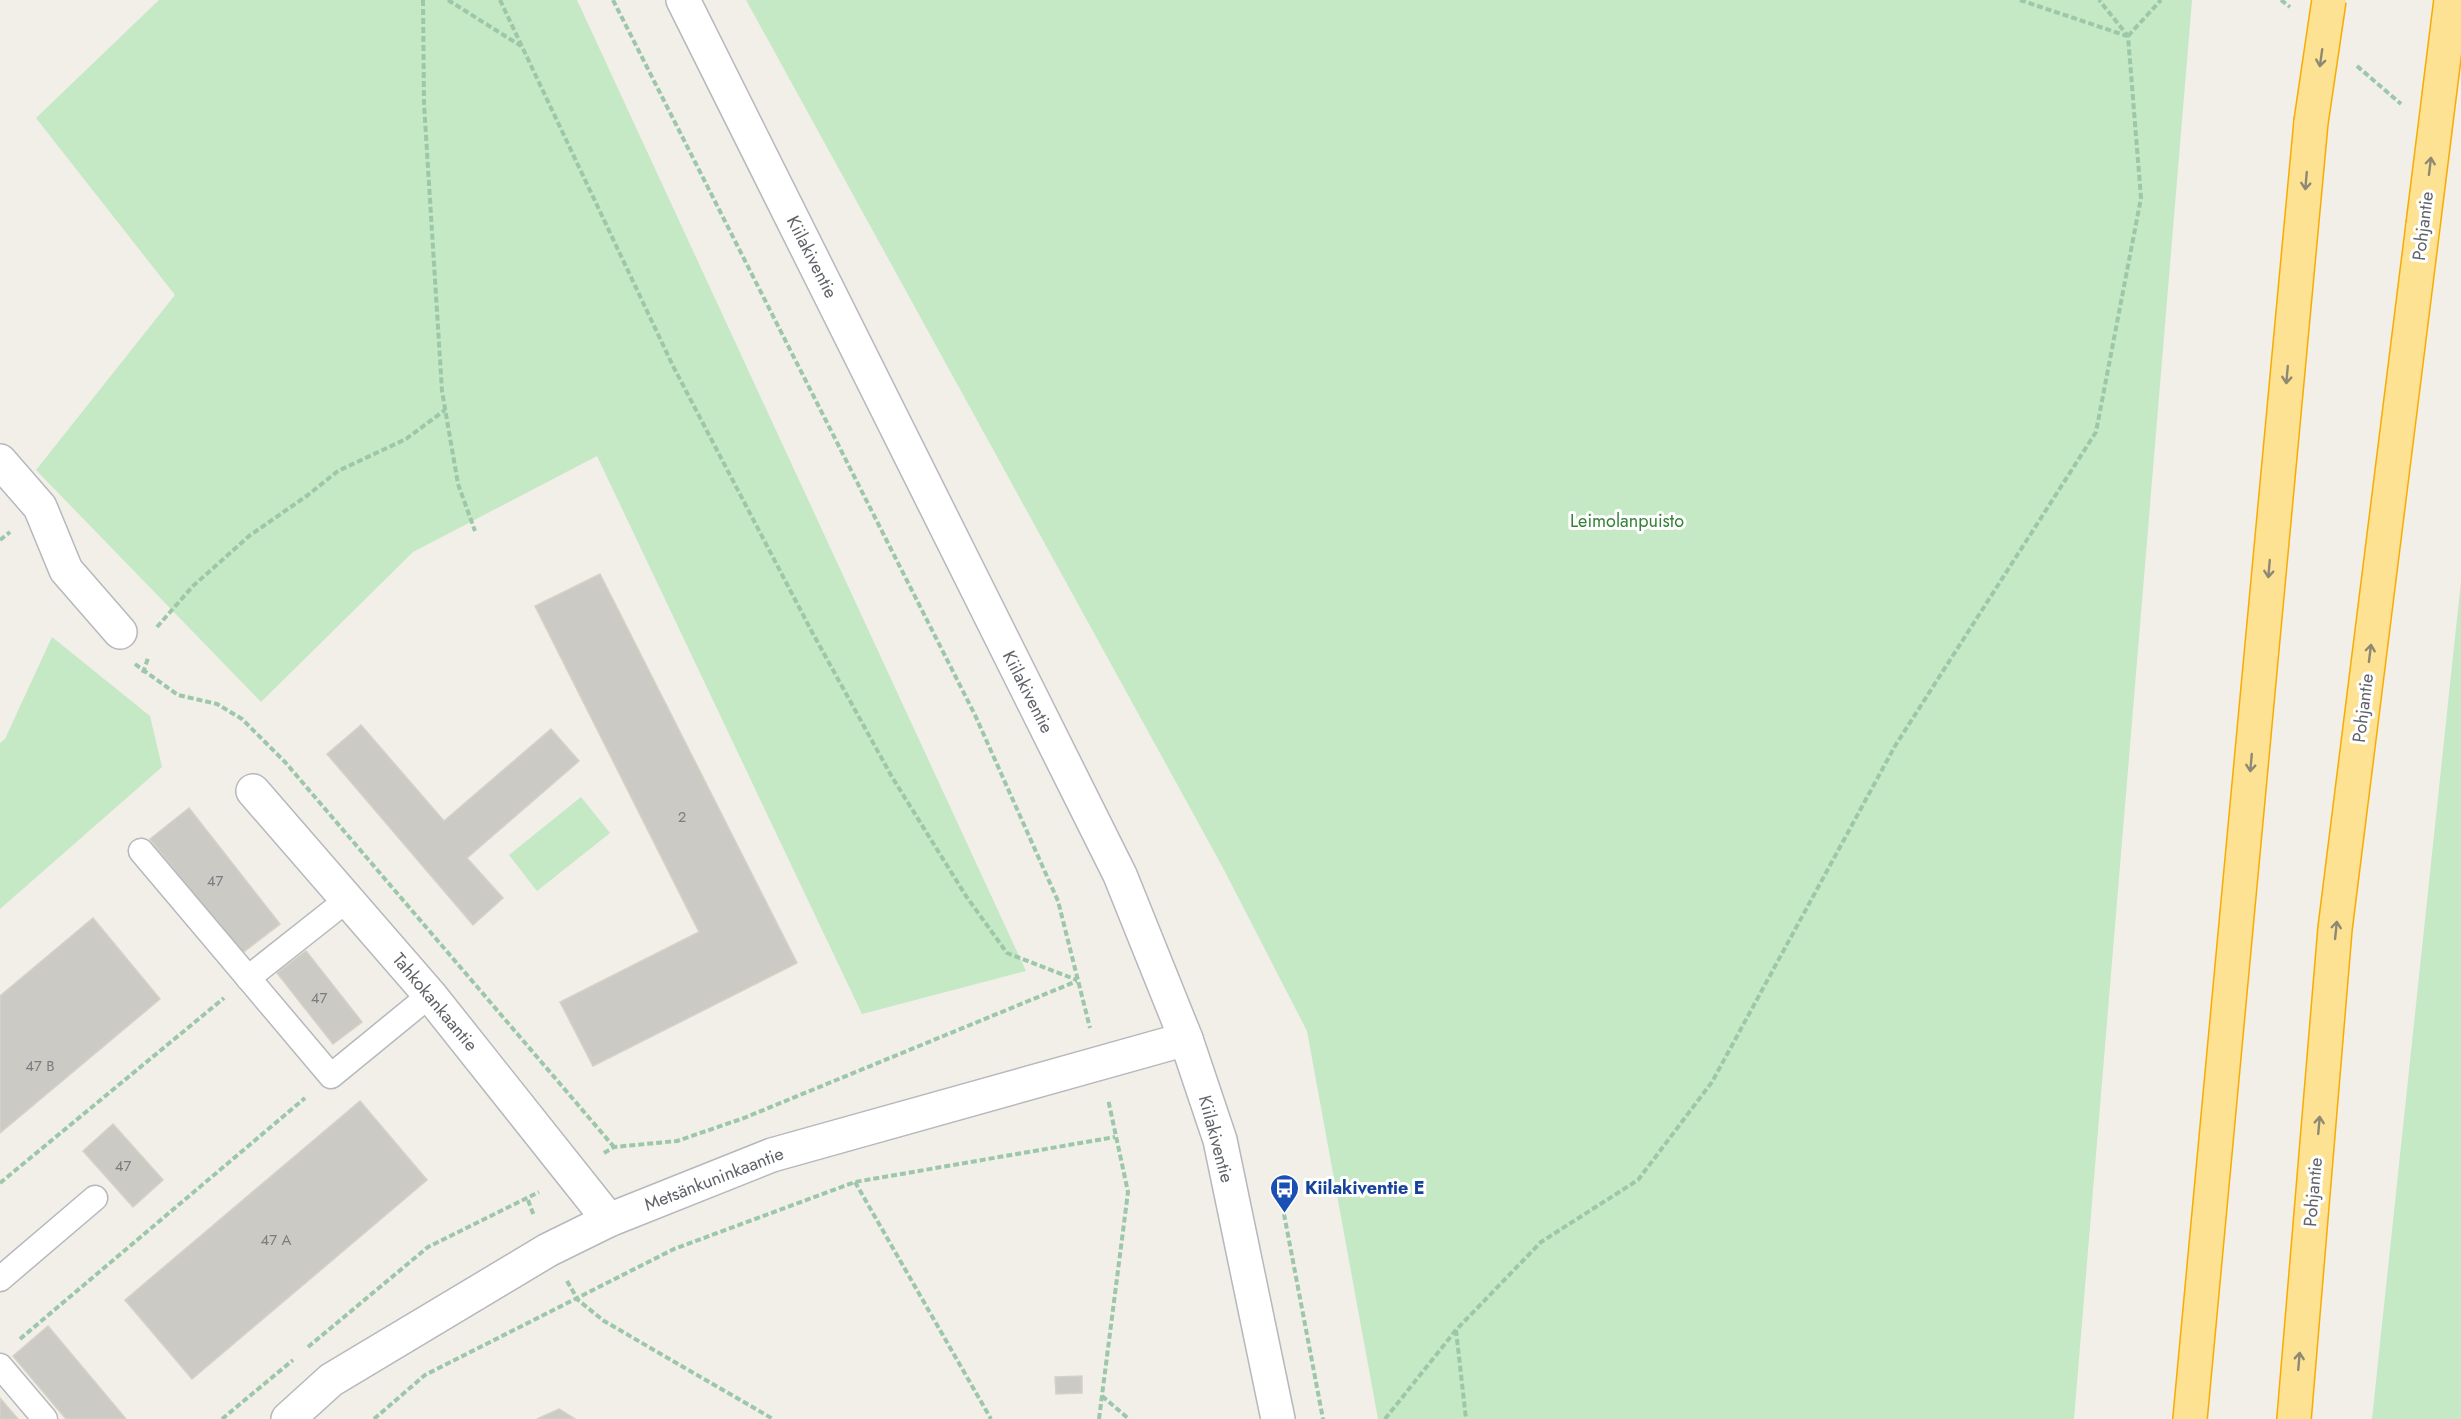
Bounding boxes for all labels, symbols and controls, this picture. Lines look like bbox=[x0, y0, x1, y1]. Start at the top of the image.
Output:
one-way arrow bbox=[2315, 47, 2326, 67]
one-way arrow bbox=[2425, 157, 2436, 177]
one-way arrow bbox=[2300, 170, 2311, 190]
street label: Pohjantie bbox=[2406, 190, 2440, 262]
street label: Kiilakiventie bbox=[780, 211, 844, 303]
one-way arrow bbox=[2281, 364, 2292, 384]
park label: Leimolanpuisto bbox=[1570, 508, 1684, 534]
one-way arrow bbox=[2263, 559, 2274, 578]
one-way arrow bbox=[2364, 644, 2375, 664]
street label: Kiilakiventie bbox=[996, 646, 1060, 738]
street label: Pohjantie bbox=[2346, 672, 2380, 744]
one-way arrow bbox=[2245, 753, 2256, 773]
house number: 2 bbox=[678, 806, 686, 828]
house number: 47 bbox=[207, 870, 223, 892]
one-way arrow bbox=[2330, 921, 2341, 941]
street label: Tahkokankaantie bbox=[386, 947, 484, 1057]
house number: 47 bbox=[311, 987, 327, 1009]
house number: 47 B bbox=[25, 1055, 55, 1077]
street label: Kiilakiventie bbox=[1192, 1092, 1240, 1186]
one-way arrow bbox=[2314, 1115, 2325, 1135]
street label: Metsänkuninkaantie bbox=[641, 1140, 787, 1218]
house number: 47 bbox=[115, 1155, 131, 1177]
street label: Pohjantie bbox=[2297, 1156, 2329, 1228]
bus stop icon: Kiilakiventie E bbox=[1268, 1172, 1300, 1214]
place label: Kiilakiventie E bbox=[1305, 1175, 1425, 1201]
house number: 47 A bbox=[260, 1229, 292, 1251]
one-way arrow bbox=[2294, 1351, 2305, 1371]

